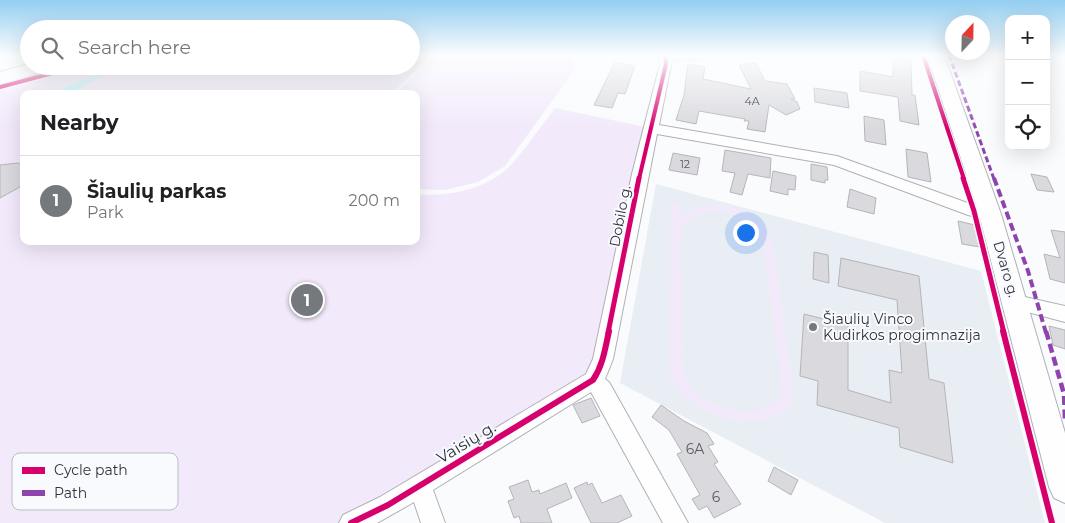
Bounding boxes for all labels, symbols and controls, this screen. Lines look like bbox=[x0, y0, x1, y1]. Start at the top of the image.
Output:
north arrow bbox=[945, 15, 990, 60]
map controls bbox=[1005, 15, 1050, 150]
button: + bbox=[1005, 15, 1050, 60]
search box bbox=[20, 20, 420, 75]
icon: search bbox=[38, 34, 66, 62]
text: Search here bbox=[78, 36, 191, 59]
button: − bbox=[1005, 60, 1050, 105]
house number: 4A bbox=[744, 94, 760, 108]
button: locate bbox=[1005, 105, 1050, 150]
text: Nearby bbox=[40, 110, 119, 135]
house number: 12 bbox=[680, 157, 690, 171]
text: Šiaulių parkas bbox=[87, 180, 226, 203]
street label: Dobilo g. bbox=[605, 184, 635, 248]
text: 1 bbox=[53, 191, 59, 210]
text: 200 m bbox=[349, 191, 400, 210]
text: Park bbox=[87, 203, 124, 222]
your location bbox=[733, 220, 759, 246]
street label: Dvaro g. bbox=[989, 239, 1023, 299]
pin: 1 bbox=[291, 281, 323, 319]
place label: Šiaulių Vinco Kudirkos progimnazija bbox=[823, 310, 981, 344]
marker: Šiaulių Vinco Kudirkos progimnazija bbox=[807, 321, 819, 333]
street label: Vaisių g. bbox=[433, 417, 499, 467]
house number: 6A bbox=[686, 440, 705, 458]
legend bbox=[12, 453, 178, 510]
text: Cycle path bbox=[54, 461, 128, 479]
text: Path bbox=[54, 484, 87, 502]
house number: 6 bbox=[712, 488, 721, 506]

